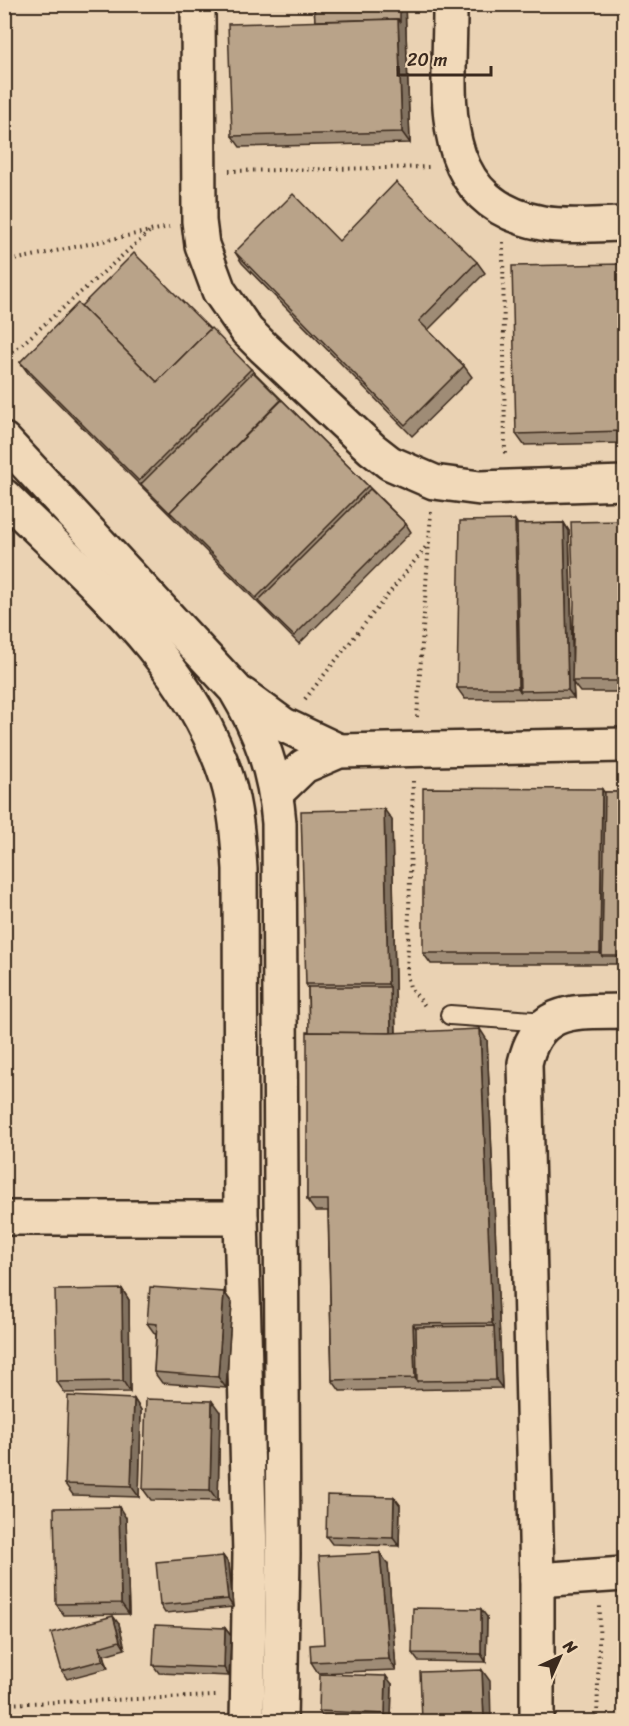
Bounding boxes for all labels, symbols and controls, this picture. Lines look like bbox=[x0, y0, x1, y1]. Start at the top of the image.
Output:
scale bar bbox=[398, 39, 491, 77]
text: 20 m bbox=[407, 44, 447, 76]
north arrow bbox=[530, 1627, 590, 1687]
text: N bbox=[555, 1632, 585, 1662]

